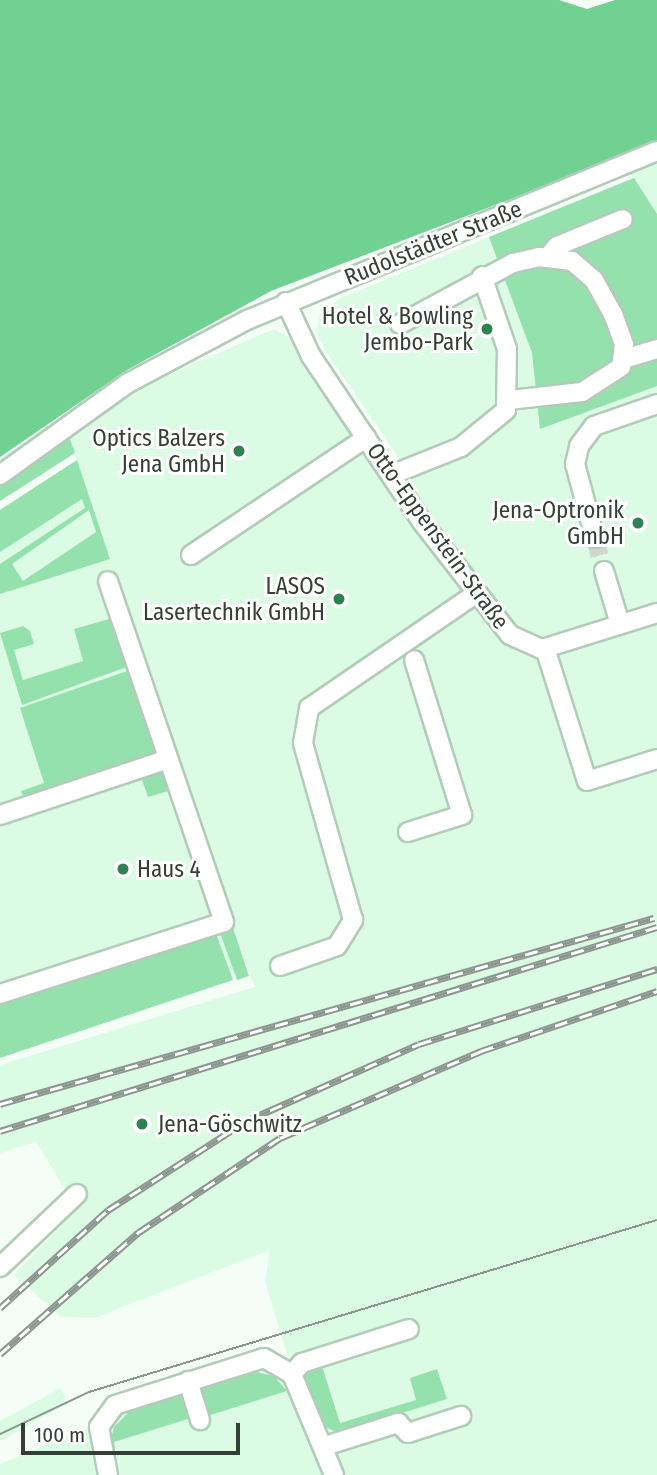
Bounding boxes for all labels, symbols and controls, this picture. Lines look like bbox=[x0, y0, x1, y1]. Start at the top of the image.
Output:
street label: Rudolstädter Straße bbox=[340, 195, 526, 291]
place label: Hotel & Bowling Jembo-Park bbox=[322, 302, 473, 356]
marker: Hotel & Bowling Jembo-Park bbox=[479, 321, 495, 337]
place label: Optics Balzers Jena GmbH bbox=[92, 424, 225, 478]
street label: Otto-Eppenstein-Straße bbox=[361, 438, 515, 634]
marker: Optics Balzers Jena GmbH bbox=[231, 443, 247, 459]
place label: Jena-Optronik GmbH bbox=[492, 496, 624, 550]
marker: Jena-Optronik GmbH bbox=[630, 515, 646, 531]
place label: LASOS Lasertechnik GmbH bbox=[143, 572, 325, 626]
marker: LASOS Lasertechnik GmbH bbox=[331, 591, 347, 607]
place label: Haus 4 bbox=[137, 855, 201, 883]
marker: Haus 4 bbox=[115, 861, 131, 877]
place label: Jena-Göschwitz bbox=[158, 1110, 302, 1138]
marker: Jena-Göschwitz bbox=[132, 1114, 152, 1134]
scale bar bbox=[24, 1408, 243, 1452]
text: 100 m bbox=[34, 1422, 85, 1448]

